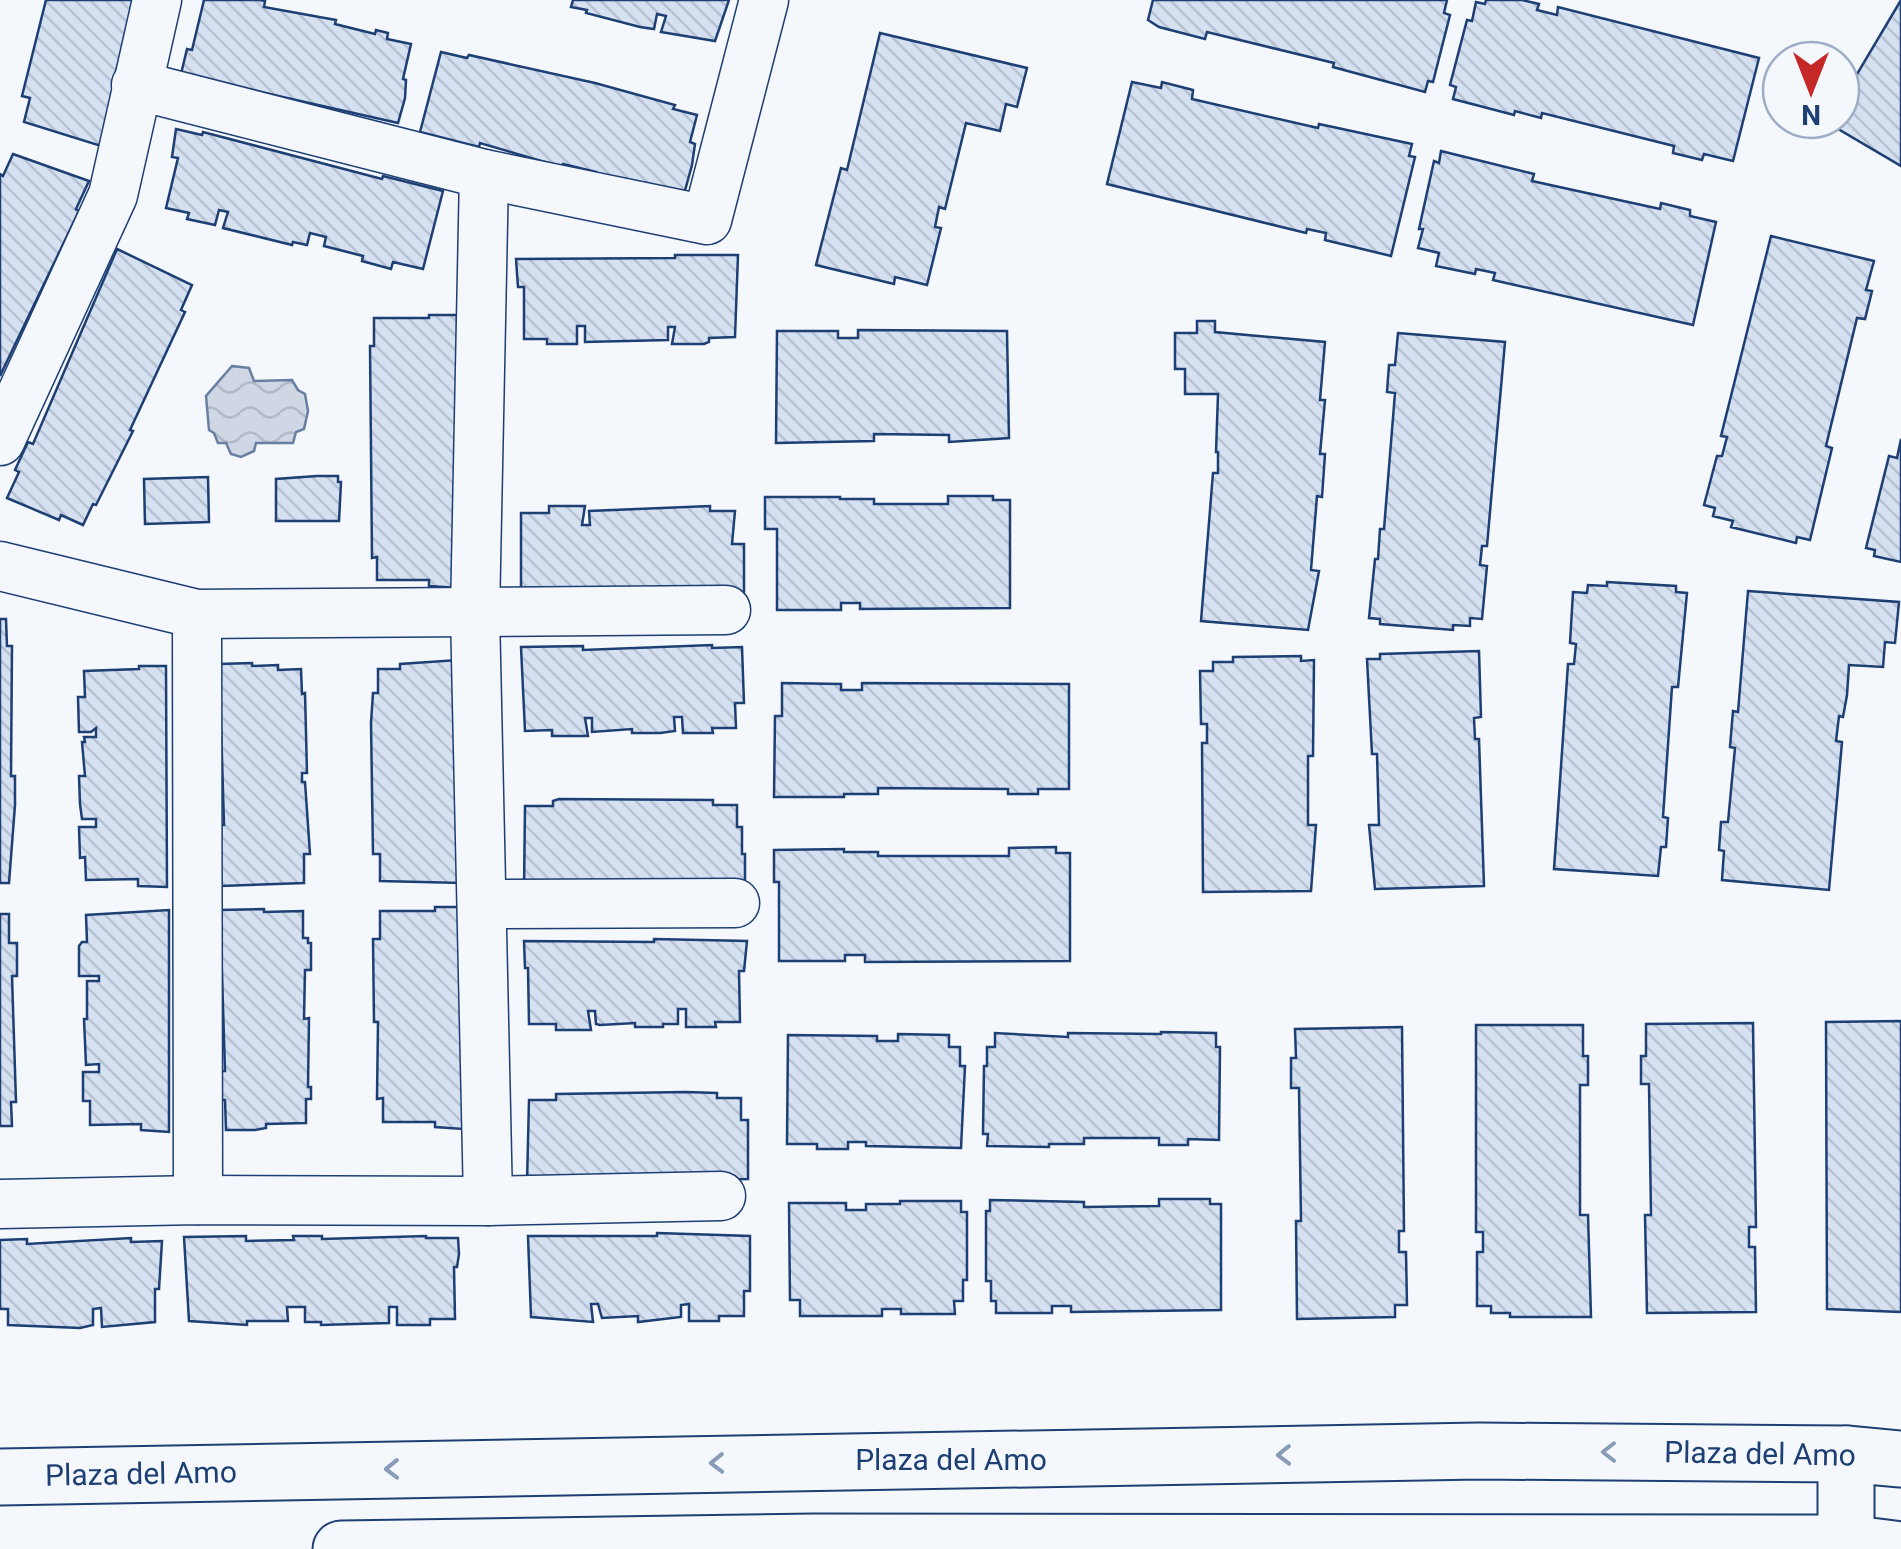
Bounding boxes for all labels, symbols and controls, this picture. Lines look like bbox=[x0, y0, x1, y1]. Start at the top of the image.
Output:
north arrow bbox=[1761, 40, 1861, 140]
text: N bbox=[1801, 98, 1821, 131]
street label: Plaza del Amo bbox=[1664, 1434, 1856, 1473]
one-way arrow bbox=[1600, 1441, 1616, 1463]
street label: Plaza del Amo bbox=[855, 1442, 1047, 1477]
one-way arrow bbox=[1275, 1444, 1290, 1466]
one-way arrow bbox=[708, 1452, 724, 1473]
street label: Plaza del Amo bbox=[45, 1454, 237, 1493]
one-way arrow bbox=[383, 1459, 399, 1480]

